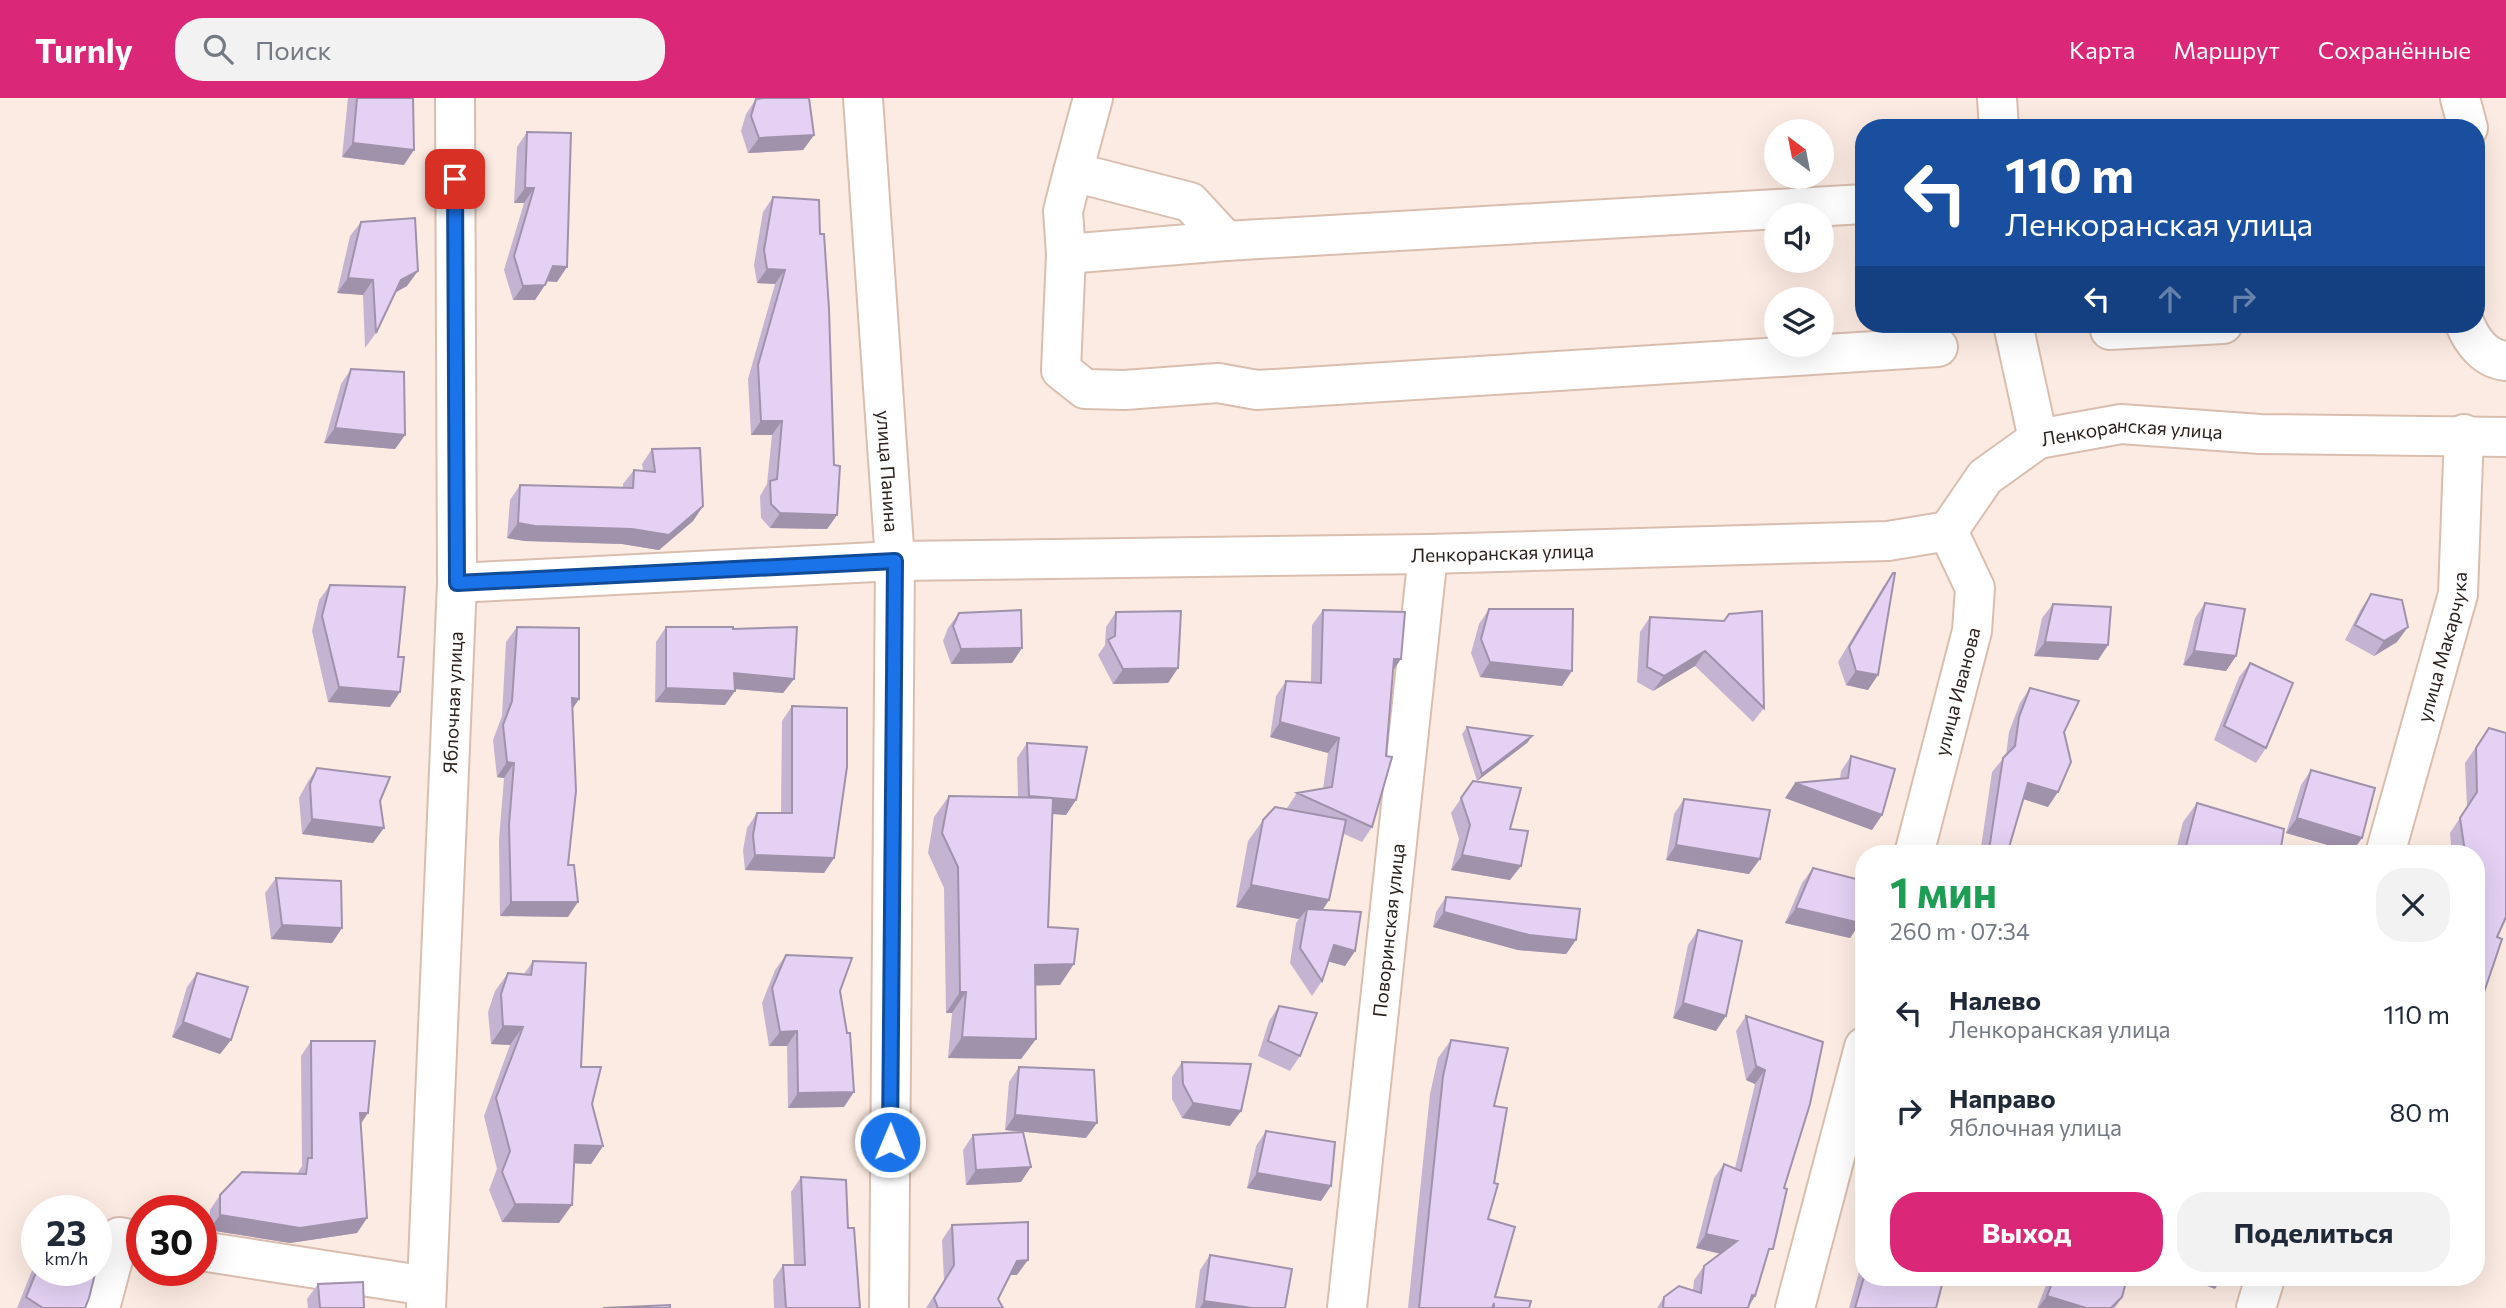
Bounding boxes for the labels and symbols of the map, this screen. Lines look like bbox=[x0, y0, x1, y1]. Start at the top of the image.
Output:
north arrow bbox=[1764, 119, 1834, 189]
pin bbox=[425, 149, 485, 209]
street label: улица Панина bbox=[873, 409, 904, 533]
street label: Ленкоранская улица bbox=[2039, 412, 2223, 450]
street label: Ленкоранская улица bbox=[1411, 538, 1594, 566]
street label: улица Макарчука bbox=[2411, 571, 2470, 725]
street label: улица Иванова bbox=[1929, 625, 1984, 758]
street label: Яблочная улица bbox=[437, 631, 466, 774]
street label: Поворинская улица bbox=[1367, 842, 1408, 1018]
position arrow bbox=[853, 1105, 927, 1179]
speed limit sign: 30 bbox=[126, 1195, 217, 1286]

